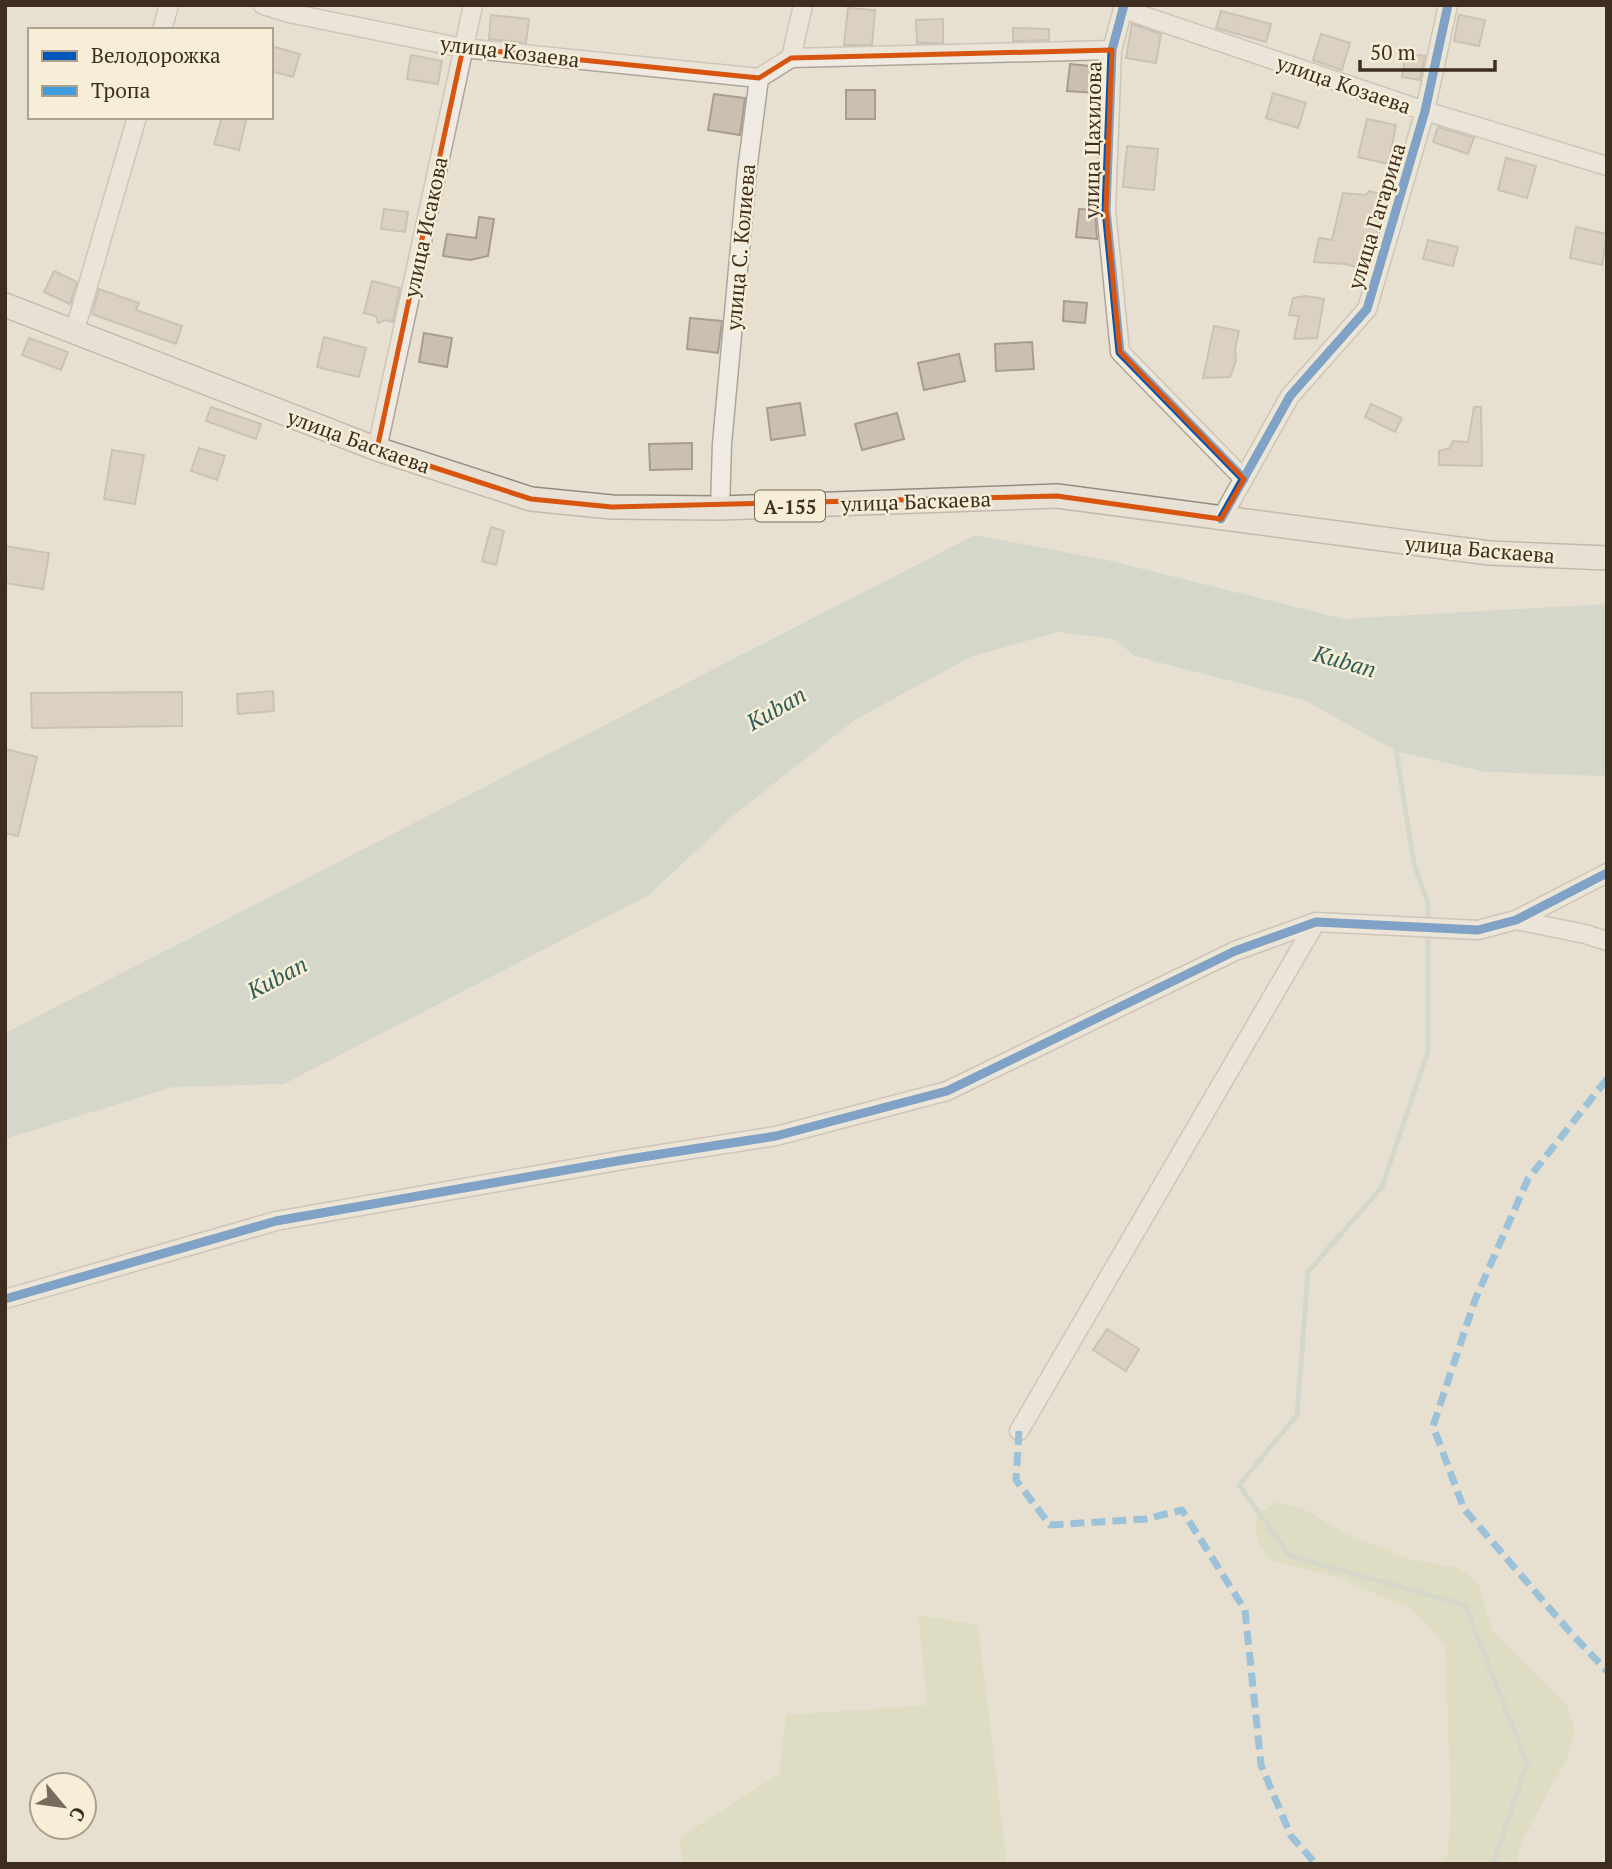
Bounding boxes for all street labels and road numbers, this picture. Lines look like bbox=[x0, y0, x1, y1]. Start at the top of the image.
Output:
street label: улица Козаева bbox=[438, 28, 582, 73]
street label: улица Козаева bbox=[1272, 48, 1415, 120]
street label: улица Цахилова bbox=[1077, 61, 1107, 220]
street label: улица Гагарина bbox=[1340, 139, 1412, 294]
street label: улица Исакова bbox=[396, 154, 454, 301]
street label: улица С. Колиева bbox=[719, 162, 761, 332]
street label: улица Баскаева bbox=[283, 402, 435, 480]
street label: улица Баскаева bbox=[839, 484, 992, 518]
road number: А-155 bbox=[755, 491, 825, 522]
street label: улица Баскаева bbox=[1403, 528, 1556, 570]

